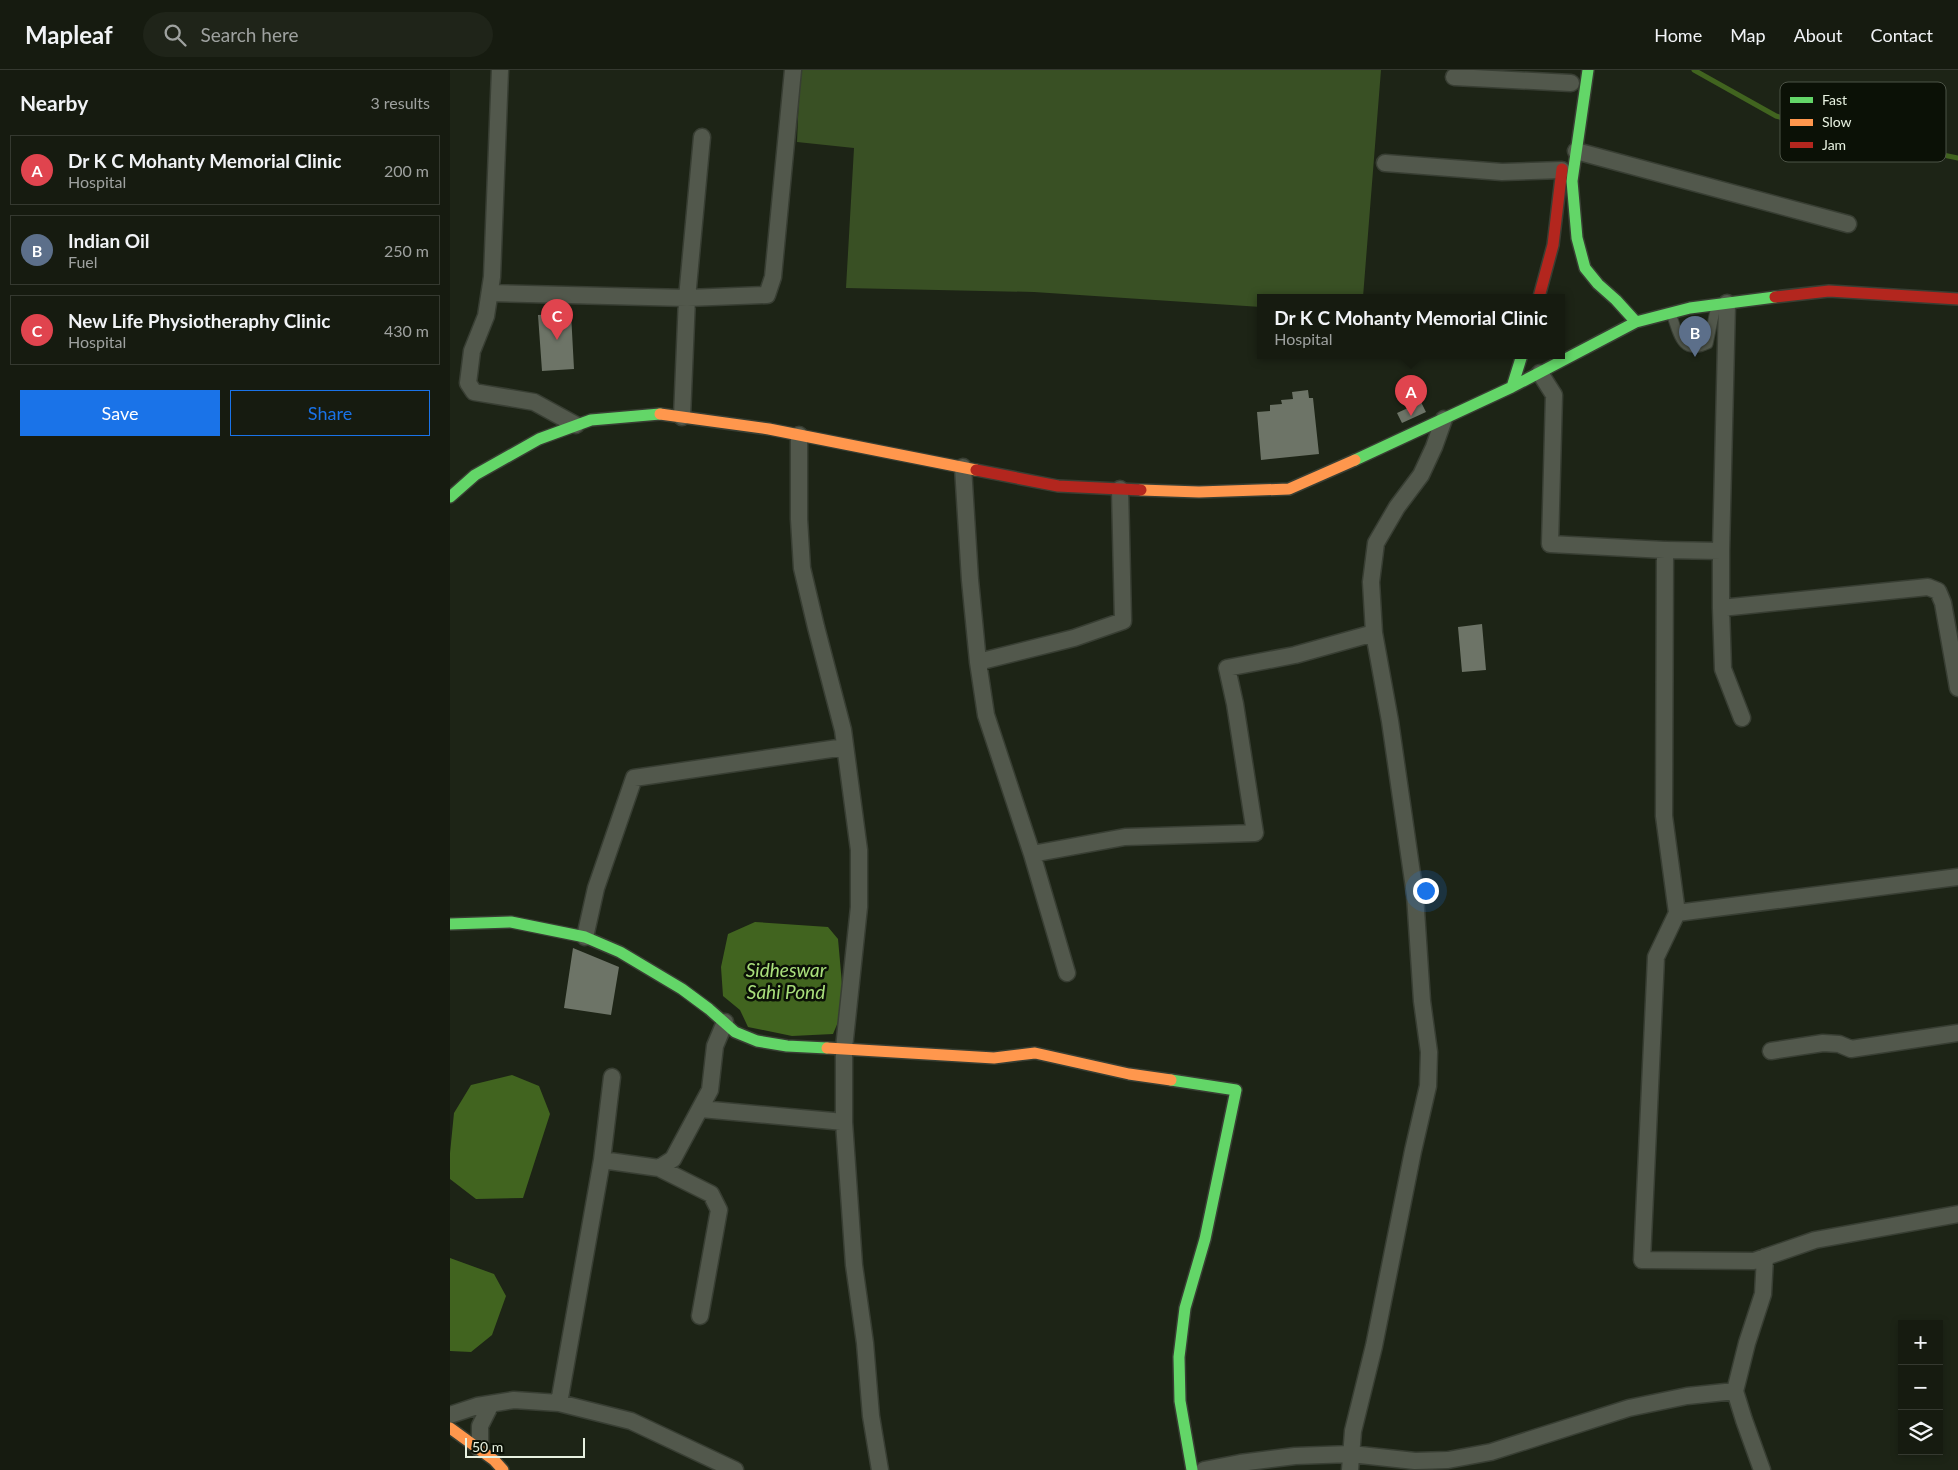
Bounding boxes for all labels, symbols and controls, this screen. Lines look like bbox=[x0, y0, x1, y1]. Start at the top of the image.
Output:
search box bbox=[143, 12, 493, 57]
text: Mapleaf bbox=[25, 20, 113, 49]
icon: search bbox=[161, 21, 189, 49]
text: Search here bbox=[201, 23, 299, 46]
text: Home bbox=[1654, 24, 1702, 46]
text: Map bbox=[1730, 24, 1766, 46]
text: About bbox=[1794, 24, 1843, 46]
text: Contact bbox=[1871, 24, 1933, 46]
legend bbox=[1780, 82, 1946, 162]
text: Nearby bbox=[20, 90, 88, 115]
text: Fast bbox=[1822, 91, 1847, 108]
text: 3 results bbox=[370, 93, 430, 112]
text: Slow bbox=[1822, 113, 1852, 130]
text: Jam bbox=[1822, 136, 1846, 153]
text: Dr K C Mohanty Memorial Clinic bbox=[68, 149, 342, 172]
text: A bbox=[31, 161, 43, 180]
text: 200 m bbox=[384, 161, 429, 180]
text: Hospital bbox=[68, 172, 126, 191]
text: Indian Oil bbox=[68, 229, 150, 252]
text: B bbox=[32, 241, 42, 260]
text: 250 m bbox=[384, 241, 429, 260]
text: Fuel bbox=[68, 252, 98, 271]
popup bbox=[1257, 294, 1565, 359]
pin: C bbox=[541, 299, 573, 340]
text: Dr K C Mohanty Memorial Clinic bbox=[1274, 306, 1548, 329]
text: New Life Physiotheraphy Clinic bbox=[68, 309, 331, 332]
pin: B bbox=[1679, 316, 1711, 357]
text: C bbox=[32, 321, 42, 340]
text: 430 m bbox=[384, 321, 429, 340]
text: Hospital bbox=[1274, 329, 1332, 348]
text: Hospital bbox=[68, 332, 126, 351]
pin: A bbox=[1395, 375, 1427, 416]
button: Save bbox=[20, 390, 220, 436]
button: Share bbox=[230, 390, 430, 436]
your location bbox=[1413, 878, 1439, 904]
water label: Sidheswar Sahi Pond bbox=[746, 958, 827, 1003]
map controls bbox=[1898, 1320, 1943, 1455]
button: + bbox=[1898, 1320, 1943, 1365]
button: − bbox=[1898, 1365, 1943, 1410]
button: layers bbox=[1898, 1410, 1943, 1455]
scale bar bbox=[465, 1435, 585, 1458]
text: 50 m bbox=[472, 1438, 503, 1455]

